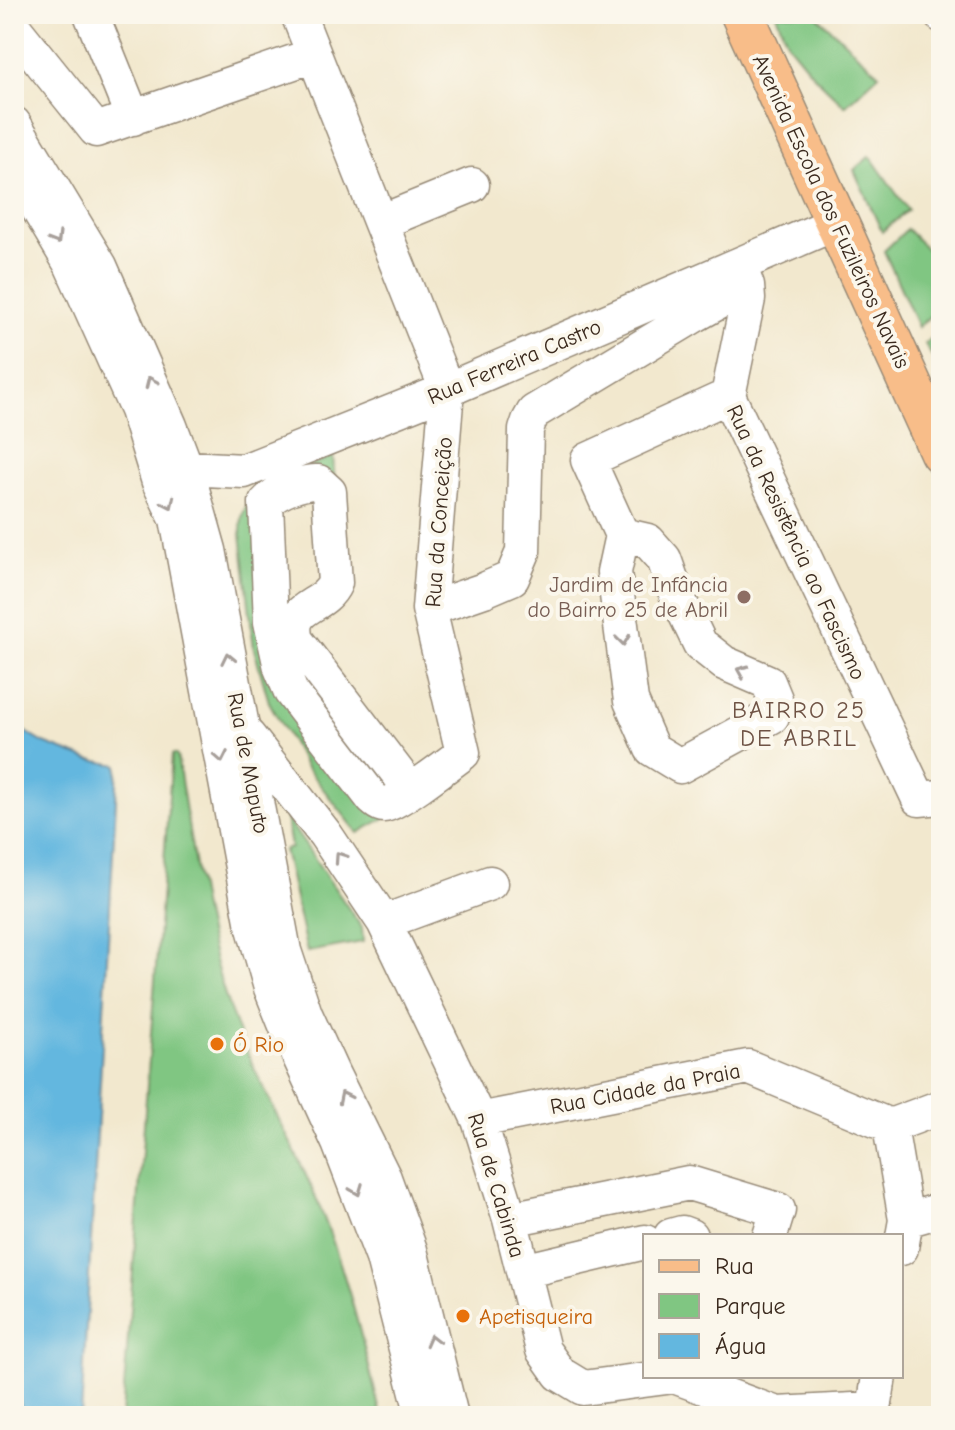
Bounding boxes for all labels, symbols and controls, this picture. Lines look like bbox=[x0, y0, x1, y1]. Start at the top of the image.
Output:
street label: Avenida Escola dos Fuzileiros Navais bbox=[747, 50, 915, 373]
one-way arrow bbox=[46, 230, 62, 245]
street label: Rua Ferreira Castro bbox=[424, 314, 605, 410]
one-way arrow bbox=[145, 376, 161, 390]
street label: Rua da Resistência ao Fascismo bbox=[721, 401, 871, 684]
street label: Rua da Conceição bbox=[420, 436, 458, 608]
one-way arrow bbox=[159, 494, 175, 509]
place label: Jardim de Infância do Bairro 25 de Abril bbox=[527, 572, 728, 623]
marker: Jardim de Infância do Bairro 25 de Abril bbox=[735, 588, 753, 606]
one-way arrow bbox=[614, 633, 631, 646]
one-way arrow bbox=[221, 652, 238, 665]
one-way arrow bbox=[736, 664, 750, 680]
street label: Rua de Maputo bbox=[222, 690, 274, 836]
district label: BAIRRO 25 DE ABRIL bbox=[732, 696, 866, 752]
one-way arrow bbox=[211, 750, 228, 764]
one-way arrow bbox=[335, 851, 350, 865]
place label: Ó Rio bbox=[233, 1032, 284, 1058]
marker: Ó Rio bbox=[208, 1035, 226, 1053]
street label: Rua Cidade da Praia bbox=[548, 1058, 743, 1120]
one-way arrow bbox=[338, 1091, 354, 1105]
street label: Rua de Cabinda bbox=[462, 1110, 530, 1261]
one-way arrow bbox=[347, 1182, 364, 1196]
legend bbox=[643, 1234, 903, 1378]
text: Rua bbox=[715, 1252, 754, 1280]
text: Parque bbox=[715, 1292, 786, 1320]
place label: Apetisqueira bbox=[479, 1304, 593, 1330]
marker: Apetisqueira bbox=[454, 1307, 472, 1325]
text: Água bbox=[715, 1332, 766, 1360]
one-way arrow bbox=[425, 1334, 442, 1348]

